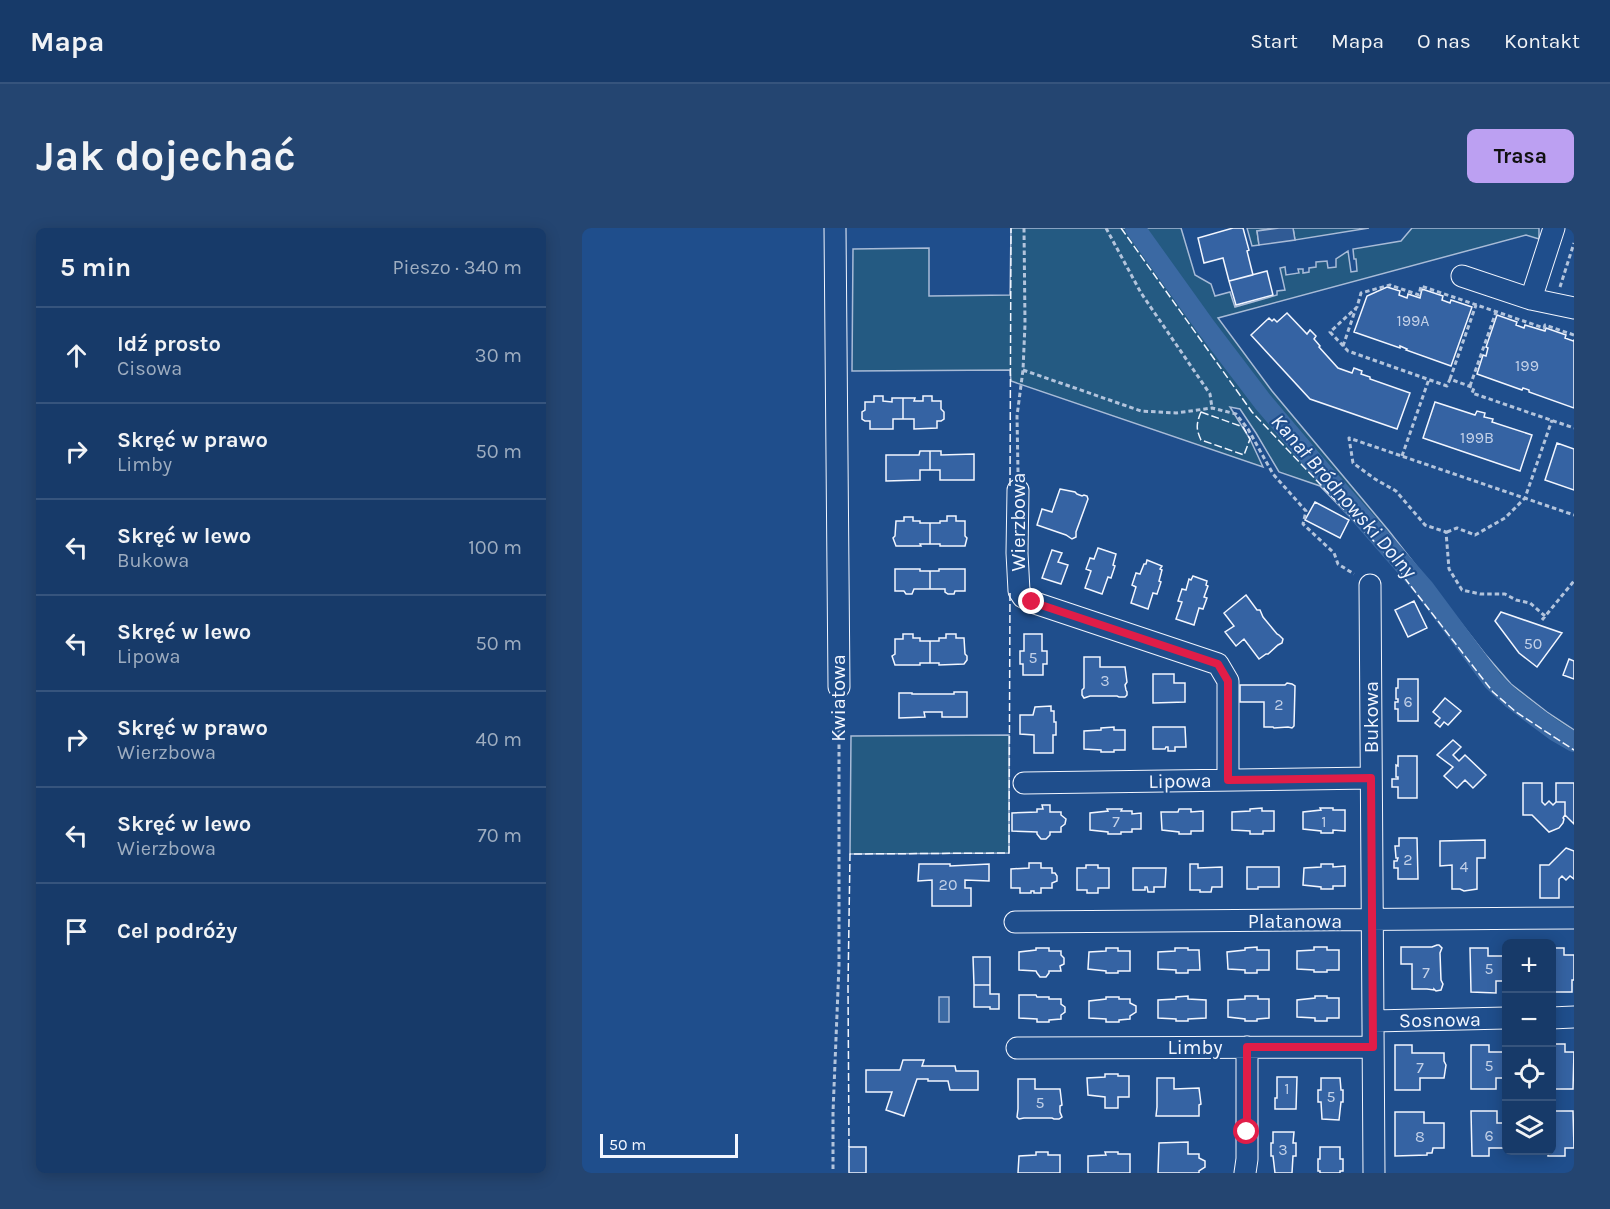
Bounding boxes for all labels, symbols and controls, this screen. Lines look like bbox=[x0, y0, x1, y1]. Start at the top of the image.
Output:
text: Mapa bbox=[30, 25, 104, 58]
text: Start bbox=[1250, 29, 1298, 53]
text: Mapa bbox=[1331, 29, 1384, 53]
text: O nas bbox=[1417, 29, 1471, 53]
text: Kontakt bbox=[1504, 29, 1580, 53]
button: Trasa bbox=[1467, 129, 1574, 183]
text: Jak dojechać bbox=[36, 131, 296, 181]
text: 5 min bbox=[60, 252, 131, 283]
text: Pieszo · 340 m bbox=[392, 256, 522, 279]
house number: 199A bbox=[1396, 311, 1430, 330]
text: Idź prosto bbox=[117, 331, 221, 357]
icon: ahead bbox=[60, 339, 93, 372]
text: 30 m bbox=[475, 344, 522, 367]
house number: 199 bbox=[1515, 356, 1539, 375]
text: Cisowa bbox=[117, 357, 182, 380]
water label: Kanał Bródnowski Dolny bbox=[1266, 409, 1422, 583]
text: Skręć w prawo bbox=[117, 427, 268, 453]
house number: 199B bbox=[1460, 428, 1494, 447]
icon: right bbox=[60, 435, 93, 468]
text: 50 m bbox=[475, 440, 522, 463]
text: Limby bbox=[117, 453, 172, 476]
street label: Wierzbowa bbox=[1007, 472, 1030, 572]
text: Skręć w lewo bbox=[117, 523, 251, 549]
icon: left bbox=[60, 531, 93, 564]
text: 100 m bbox=[468, 536, 522, 559]
text: Bukowa bbox=[117, 549, 189, 572]
route end bbox=[1018, 588, 1044, 614]
text: Skręć w lewo bbox=[117, 619, 251, 645]
icon: left bbox=[60, 627, 93, 660]
text: 50 m bbox=[475, 632, 522, 655]
house number: 50 bbox=[1524, 634, 1542, 653]
text: Lipowa bbox=[117, 645, 180, 668]
house number: 5 bbox=[1028, 648, 1038, 667]
street label: Kwiatowa bbox=[827, 654, 850, 742]
house number: 3 bbox=[1100, 671, 1110, 690]
street label: Bukowa bbox=[1360, 681, 1383, 753]
house number: 6 bbox=[1403, 692, 1413, 711]
house number: 2 bbox=[1274, 695, 1284, 714]
text: Skręć w prawo bbox=[117, 715, 268, 741]
icon: right bbox=[60, 723, 93, 756]
text: 40 m bbox=[476, 728, 522, 751]
text: Wierzbowa bbox=[117, 741, 216, 764]
street label: Lipowa bbox=[1148, 769, 1212, 793]
text: Skręć w lewo bbox=[117, 811, 251, 837]
house number: 7 bbox=[1112, 812, 1120, 831]
house number: 1 bbox=[1321, 812, 1327, 831]
icon: left bbox=[60, 819, 93, 852]
text: 70 m bbox=[477, 824, 522, 847]
text: Wierzbowa bbox=[117, 837, 216, 860]
house number: 2 bbox=[1403, 850, 1413, 869]
house number: 4 bbox=[1460, 857, 1469, 876]
house number: 20 bbox=[939, 875, 957, 894]
street label: Platanowa bbox=[1248, 910, 1342, 933]
icon: arrive bbox=[60, 915, 93, 948]
text: Cel podróży bbox=[117, 918, 237, 944]
map controls bbox=[1502, 939, 1556, 1155]
button: + bbox=[1502, 939, 1556, 993]
house number: 5 bbox=[1484, 959, 1494, 978]
house number: 7 bbox=[1422, 963, 1430, 982]
button: − bbox=[1502, 993, 1556, 1047]
street label: Sosnowa bbox=[1399, 1008, 1481, 1032]
street label: Limby bbox=[1167, 1036, 1223, 1059]
button: locate bbox=[1502, 1047, 1556, 1101]
house number: 5 bbox=[1484, 1056, 1494, 1075]
house number: 7 bbox=[1416, 1058, 1424, 1077]
house number: 1 bbox=[1284, 1079, 1290, 1098]
house number: 5 bbox=[1326, 1087, 1336, 1106]
house number: 5 bbox=[1035, 1093, 1045, 1112]
button: layers bbox=[1502, 1101, 1556, 1155]
route start bbox=[1233, 1118, 1259, 1144]
house number: 6 bbox=[1484, 1126, 1494, 1145]
house number: 8 bbox=[1415, 1127, 1425, 1146]
scale bar bbox=[600, 1131, 738, 1158]
text: 50 m bbox=[609, 1135, 646, 1154]
house number: 3 bbox=[1278, 1140, 1288, 1159]

